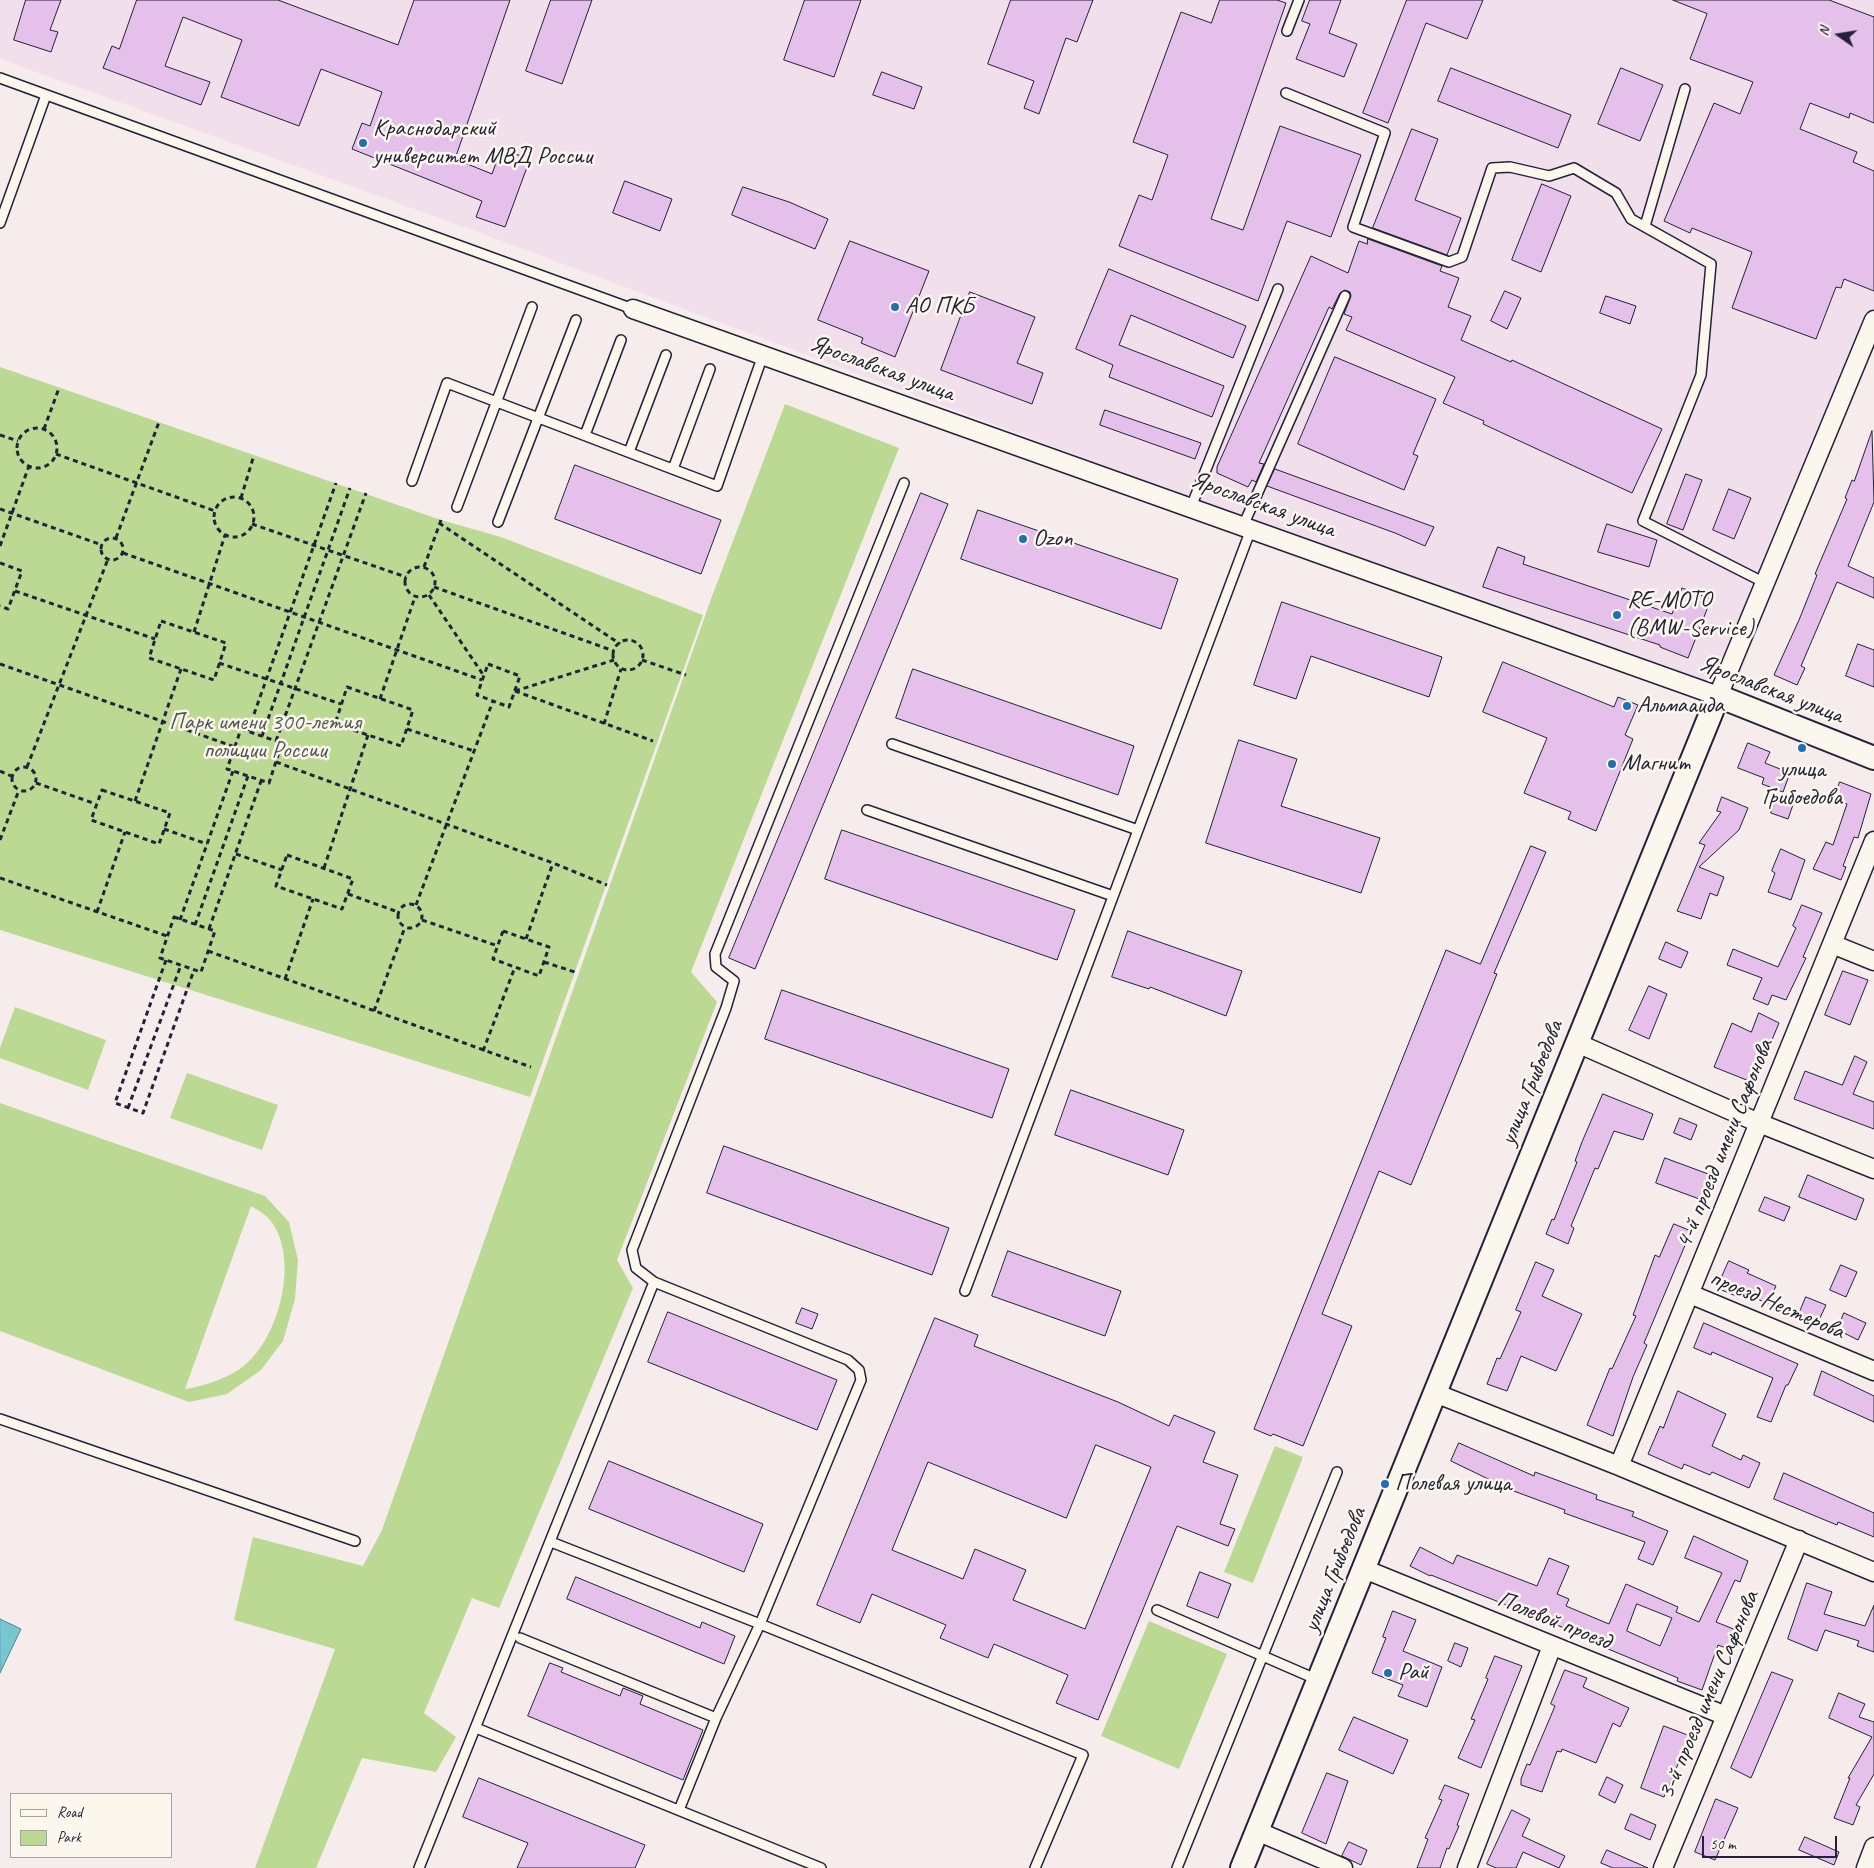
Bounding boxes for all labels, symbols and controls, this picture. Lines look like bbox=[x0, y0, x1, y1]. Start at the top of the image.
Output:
north arrow bbox=[1814, 10, 1864, 60]
text: N bbox=[1815, 25, 1833, 38]
place label: Краснодарский университет МВД России bbox=[373, 115, 592, 171]
marker: Краснодарский университет МВД России bbox=[357, 137, 369, 149]
place label: АО ПКБ bbox=[905, 293, 974, 321]
marker: АО ПКБ bbox=[889, 301, 901, 313]
street label: Ярославская улица bbox=[806, 330, 958, 408]
street label: Ярославская улица bbox=[1187, 466, 1339, 544]
place label: Ozon bbox=[1033, 525, 1072, 553]
marker: Ozon bbox=[1017, 533, 1029, 545]
place label: RE-MOTO (BMW-Service) bbox=[1627, 587, 1754, 643]
marker: RE-MOTO (BMW-Service) bbox=[1611, 609, 1623, 621]
street label: Ярославская улица bbox=[1695, 649, 1847, 731]
place label: Альмааида bbox=[1637, 692, 1724, 720]
marker: Альмааида bbox=[1621, 700, 1633, 712]
park label: Парк имени 300-летия полиции России bbox=[169, 709, 361, 765]
marker: улица Грибоедова bbox=[1796, 742, 1808, 754]
place label: Магнит bbox=[1622, 750, 1690, 778]
place label: улица Грибоедова bbox=[1762, 756, 1842, 812]
marker: Магнит bbox=[1606, 758, 1618, 770]
street label: улица Грибоедова bbox=[1494, 1017, 1570, 1149]
street label: 4-й проезд имени Сафонова bbox=[1670, 1035, 1780, 1253]
street label: проезд Нестерова bbox=[1705, 1264, 1849, 1346]
place label: Полевая улица bbox=[1395, 1470, 1511, 1498]
marker: Полевая улица bbox=[1379, 1478, 1391, 1490]
street label: улица Грибоедова bbox=[1297, 1504, 1373, 1636]
street label: Полевой проезд bbox=[1493, 1585, 1615, 1657]
street label: 3-й проезд имени Сафонова bbox=[1652, 1587, 1766, 1803]
place label: Рай bbox=[1398, 1659, 1429, 1687]
marker: Рай bbox=[1382, 1667, 1394, 1679]
legend bbox=[10, 1793, 172, 1858]
text: Road bbox=[57, 1803, 82, 1822]
scale bar bbox=[1704, 1826, 1839, 1858]
text: Park bbox=[57, 1828, 81, 1847]
text: 50 m bbox=[1710, 1835, 1736, 1854]

